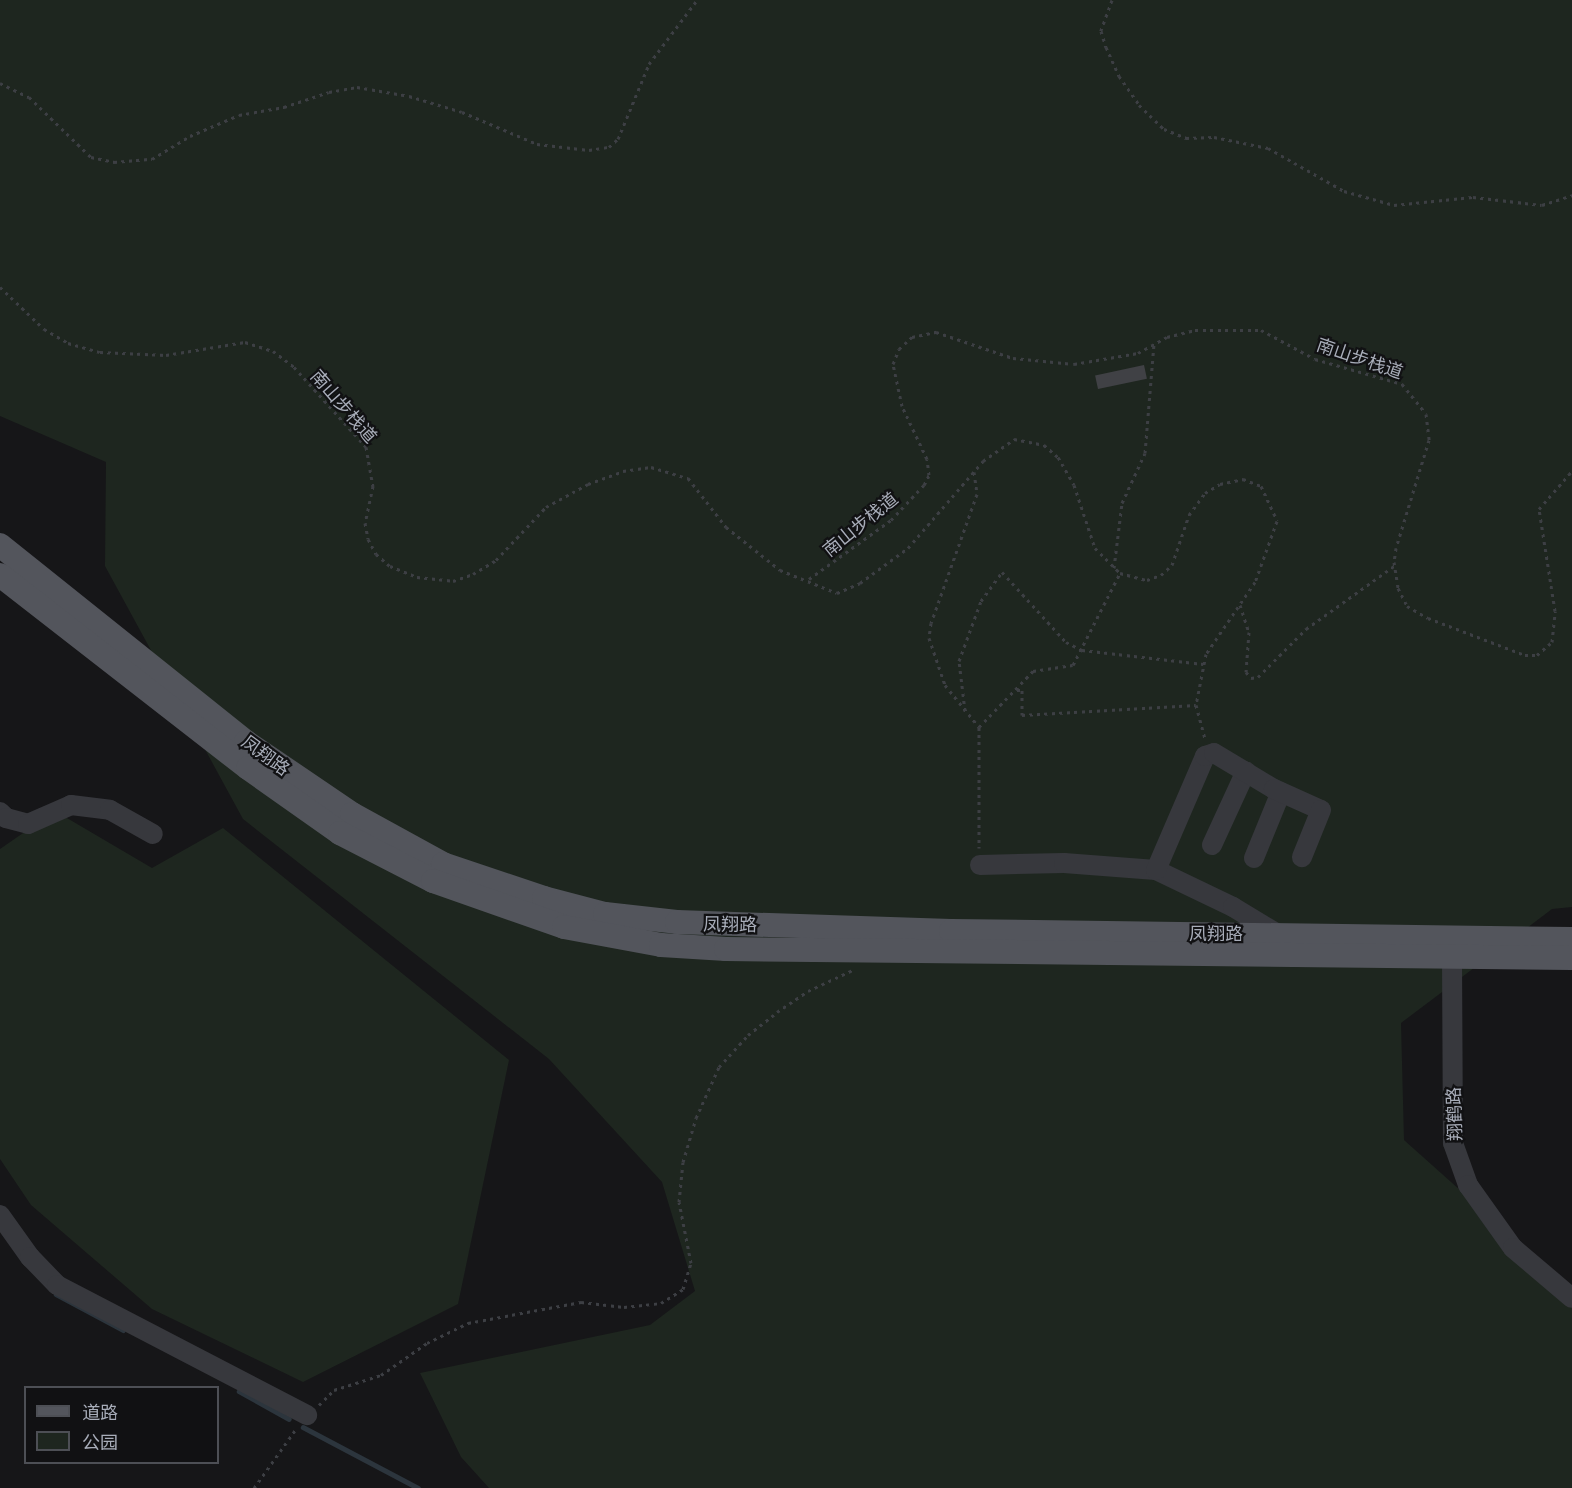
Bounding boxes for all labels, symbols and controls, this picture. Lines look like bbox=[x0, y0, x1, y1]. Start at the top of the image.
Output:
street label: 南山步栈道 bbox=[1314, 333, 1406, 383]
street label: 南山步栈道 bbox=[306, 365, 382, 447]
street label: 南山步栈道 bbox=[818, 487, 902, 561]
street label: 凤翔路 bbox=[238, 730, 294, 780]
street label: 凤翔路 bbox=[703, 913, 757, 935]
street label: 凤翔路 bbox=[1189, 922, 1243, 944]
street label: 翔鹤路 bbox=[1442, 1087, 1466, 1141]
legend bbox=[24, 1386, 219, 1464]
text: 道路 bbox=[82, 1401, 118, 1423]
text: 公园 bbox=[82, 1431, 118, 1453]

